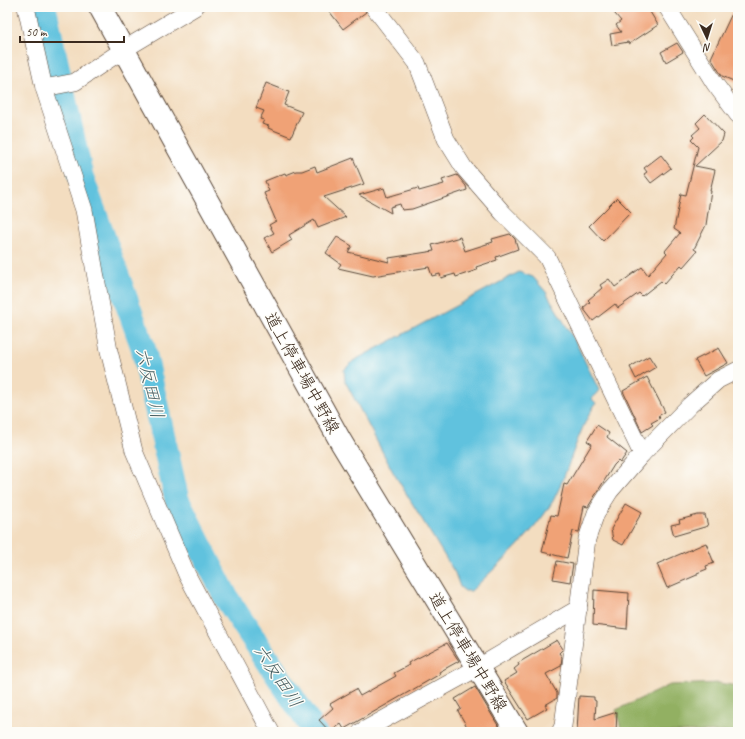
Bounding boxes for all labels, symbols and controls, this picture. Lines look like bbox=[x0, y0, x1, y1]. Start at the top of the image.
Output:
scale bar bbox=[20, 18, 124, 44]
north arrow bbox=[687, 18, 727, 58]
text: 50 m bbox=[26, 24, 48, 40]
text: N bbox=[702, 41, 712, 55]
street label: 道上停車場中野線 bbox=[260, 308, 344, 438]
water label: 六反田川 bbox=[131, 345, 169, 421]
street label: 道上停車場中野線 bbox=[424, 588, 512, 716]
water label: 六反田川 bbox=[249, 640, 307, 712]

